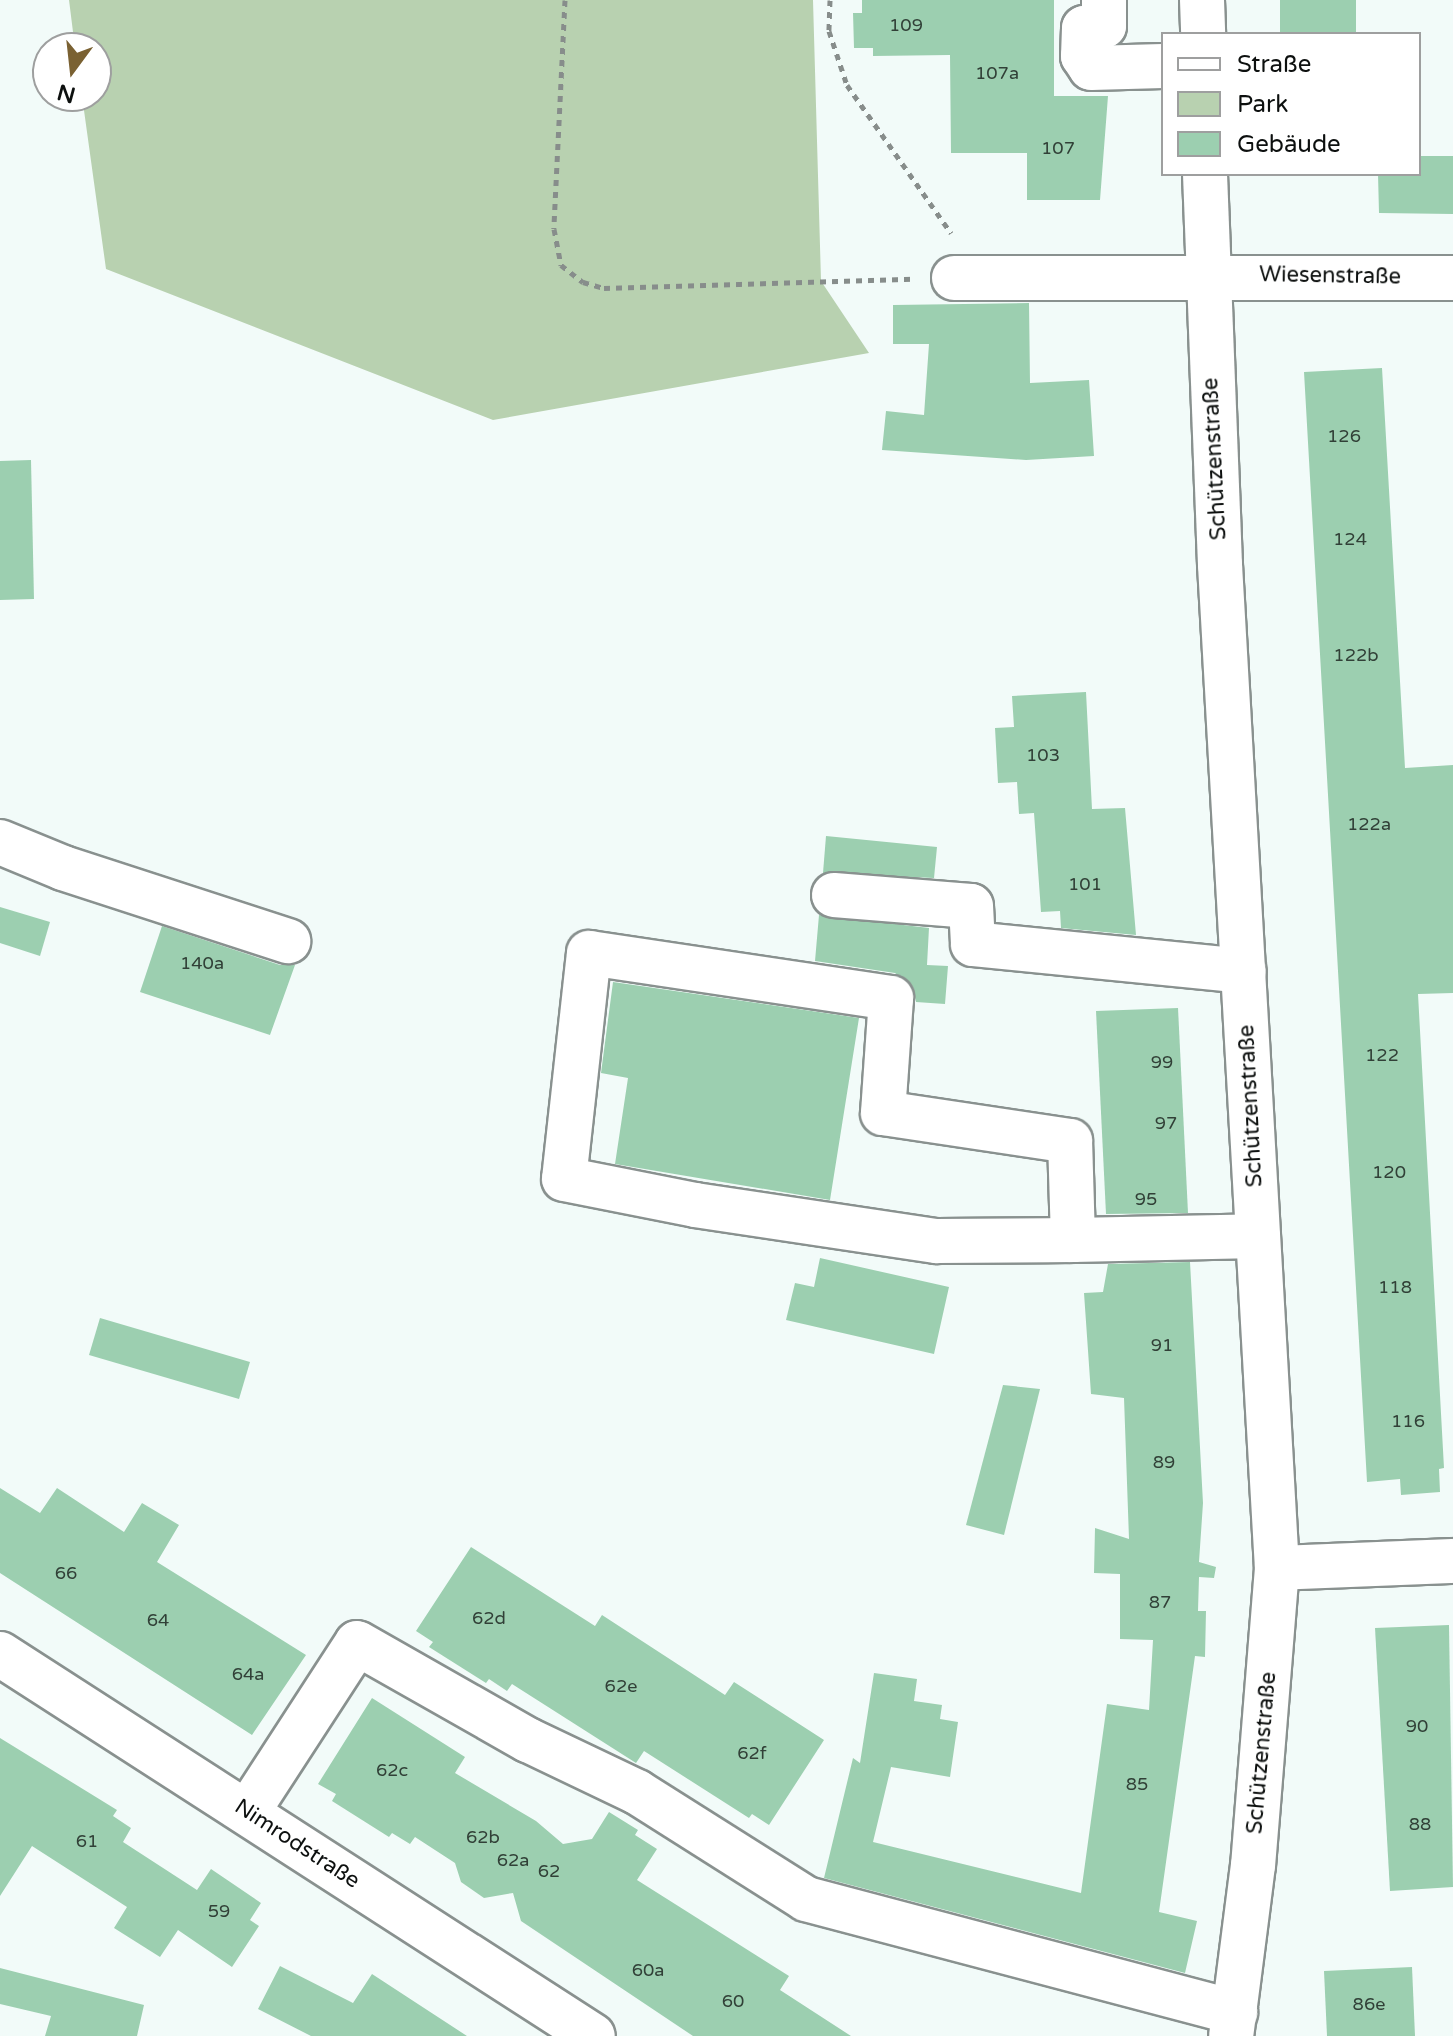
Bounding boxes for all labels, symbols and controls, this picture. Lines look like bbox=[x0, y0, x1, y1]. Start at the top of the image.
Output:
house number: 109 bbox=[889, 14, 923, 36]
north arrow bbox=[32, 32, 112, 112]
legend bbox=[1161, 32, 1421, 176]
text: Straße bbox=[1237, 50, 1311, 79]
house number: 107a bbox=[975, 62, 1019, 84]
text: N bbox=[54, 78, 78, 108]
text: Park bbox=[1237, 90, 1288, 119]
text: Gebäude bbox=[1237, 130, 1341, 159]
house number: 107 bbox=[1041, 137, 1075, 159]
street label: Wiesenstraße bbox=[1259, 262, 1401, 290]
street label: Schützenstraße bbox=[1198, 377, 1232, 541]
house number: 126 bbox=[1327, 425, 1361, 447]
house number: 124 bbox=[1333, 528, 1367, 550]
house number: 122b bbox=[1333, 644, 1379, 666]
house number: 103 bbox=[1026, 744, 1060, 766]
house number: 122a bbox=[1347, 813, 1391, 835]
house number: 101 bbox=[1068, 873, 1102, 895]
house number: 140a bbox=[180, 952, 224, 974]
street label: Schützenstraße bbox=[1234, 1024, 1268, 1188]
house number: 122 bbox=[1365, 1044, 1399, 1066]
house number: 99 bbox=[1151, 1051, 1173, 1073]
house number: 97 bbox=[1155, 1112, 1177, 1134]
house number: 120 bbox=[1372, 1161, 1406, 1183]
house number: 95 bbox=[1135, 1188, 1157, 1210]
house number: 118 bbox=[1378, 1276, 1412, 1298]
house number: 91 bbox=[1151, 1334, 1173, 1356]
house number: 116 bbox=[1391, 1410, 1425, 1432]
house number: 89 bbox=[1153, 1451, 1175, 1473]
house number: 66 bbox=[55, 1562, 77, 1584]
house number: 87 bbox=[1149, 1591, 1171, 1613]
house number: 62d bbox=[472, 1607, 506, 1629]
house number: 64 bbox=[147, 1609, 169, 1631]
house number: 64a bbox=[232, 1663, 264, 1685]
street label: Schützenstraße bbox=[1242, 1671, 1282, 1835]
house number: 62e bbox=[605, 1675, 637, 1697]
house number: 90 bbox=[1406, 1715, 1428, 1737]
house number: 62f bbox=[737, 1742, 767, 1764]
house number: 62c bbox=[376, 1759, 408, 1781]
house number: 85 bbox=[1126, 1773, 1148, 1795]
street label: Nimrodstraße bbox=[229, 1794, 365, 1894]
house number: 88 bbox=[1409, 1813, 1431, 1835]
house number: 62b bbox=[466, 1826, 500, 1848]
house number: 61 bbox=[76, 1830, 98, 1852]
house number: 62a bbox=[497, 1849, 529, 1871]
house number: 62 bbox=[538, 1860, 560, 1882]
house number: 59 bbox=[208, 1900, 230, 1922]
house number: 60a bbox=[632, 1959, 664, 1981]
house number: 60 bbox=[722, 1990, 744, 2012]
house number: 86e bbox=[1353, 1993, 1385, 2015]

